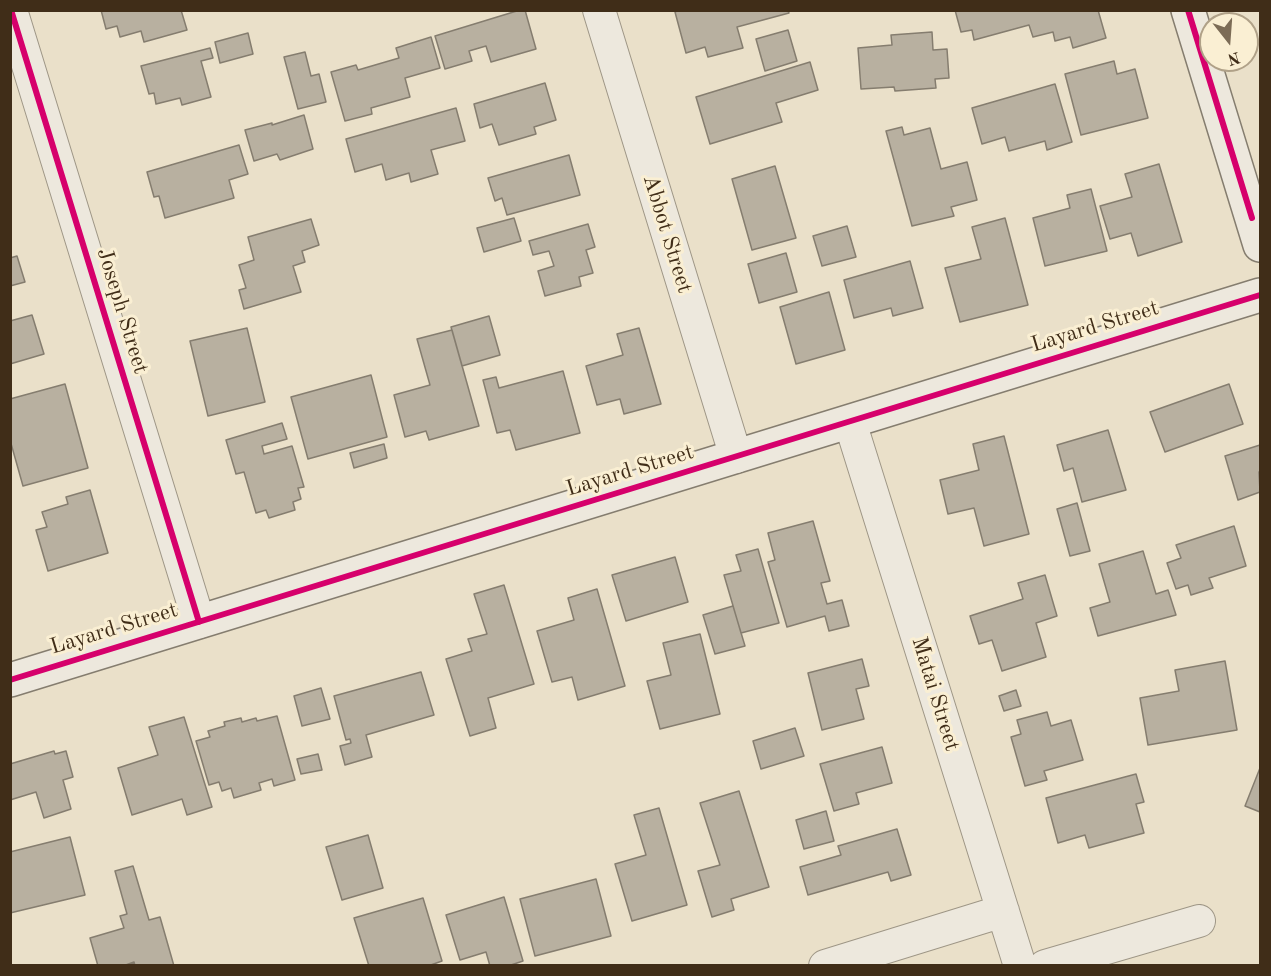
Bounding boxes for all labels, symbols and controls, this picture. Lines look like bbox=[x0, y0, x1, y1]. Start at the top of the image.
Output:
north arrow bbox=[1199, 12, 1259, 72]
text: N bbox=[1225, 48, 1242, 67]
street label: Abbot Street bbox=[636, 172, 698, 296]
street label: Joseph Street bbox=[90, 245, 154, 377]
street label: Layard Street bbox=[1028, 295, 1162, 359]
street label: Layard Street bbox=[563, 439, 697, 503]
street label: Layard Street bbox=[47, 597, 181, 661]
street label: Matai Street bbox=[905, 634, 965, 754]

